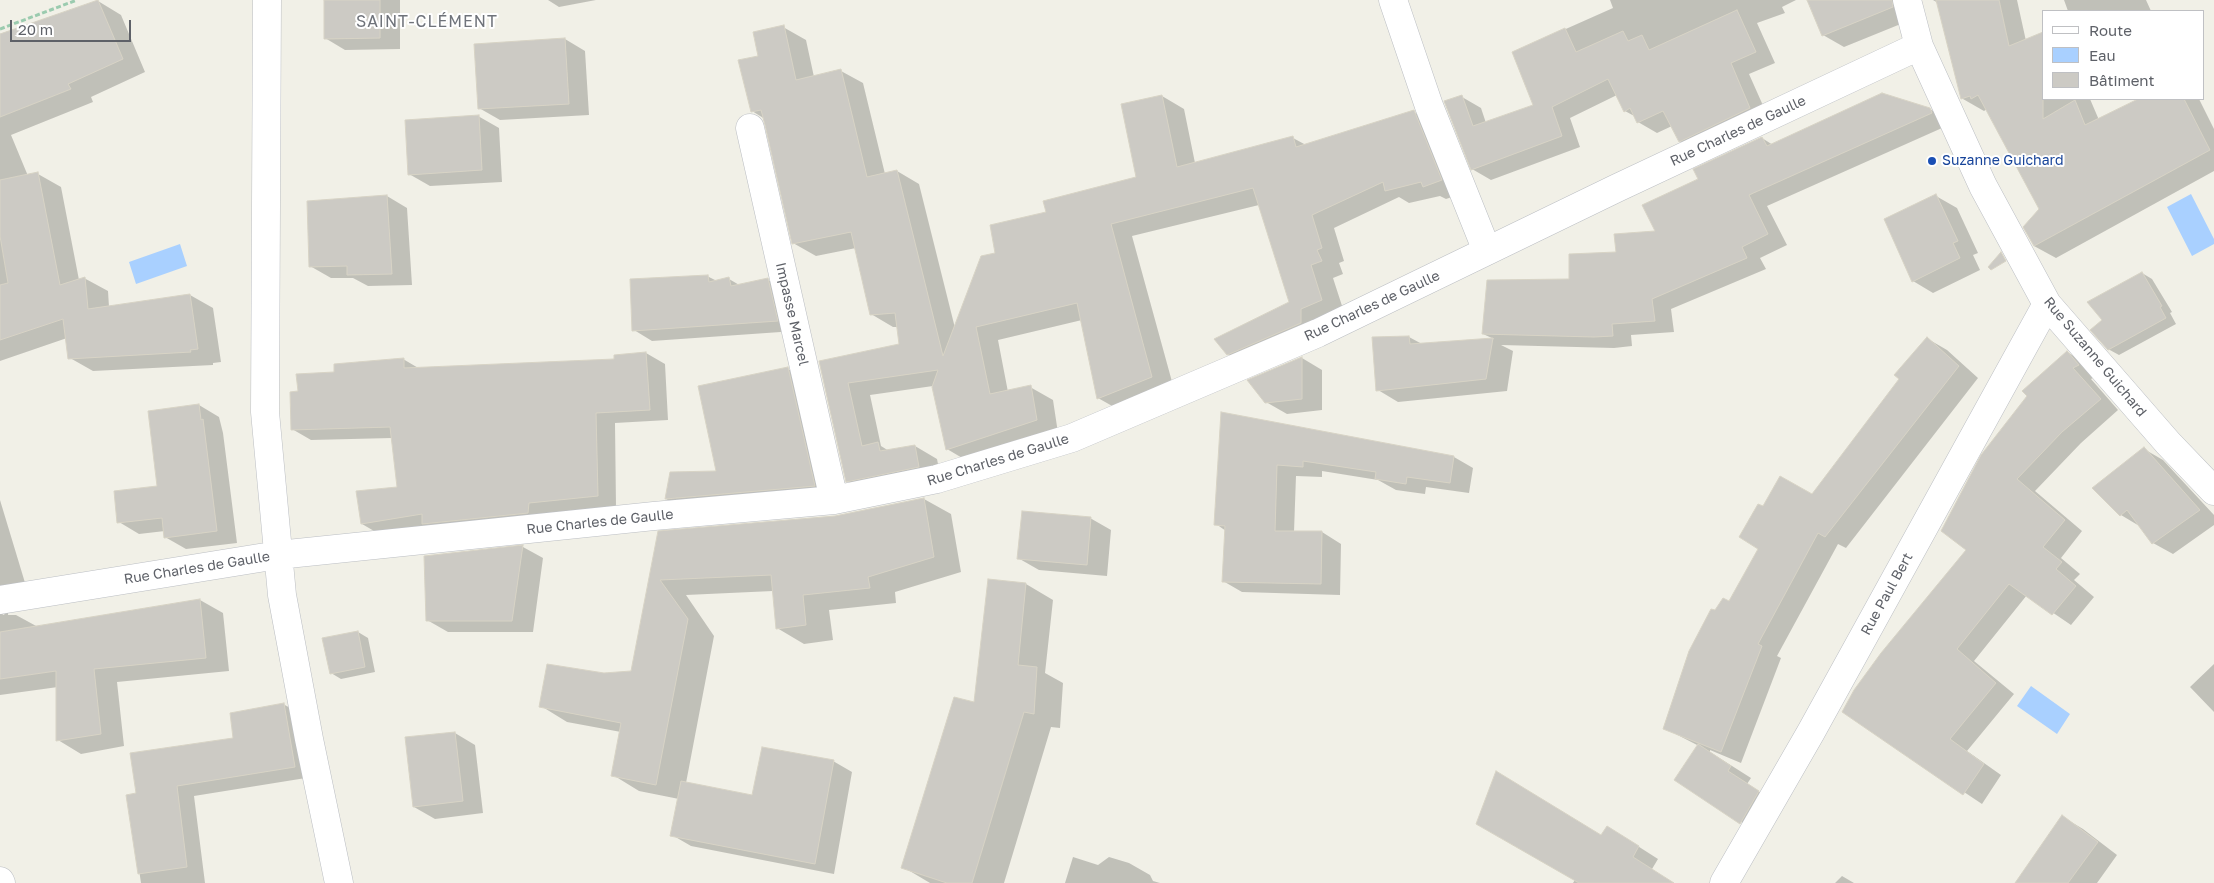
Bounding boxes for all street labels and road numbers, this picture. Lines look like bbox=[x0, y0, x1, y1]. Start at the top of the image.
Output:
street label: Rue Charles de Gaulle bbox=[1668, 92, 1808, 170]
street label: Impasse Marcel bbox=[772, 261, 812, 367]
street label: Rue Charles de Gaulle bbox=[1302, 267, 1442, 345]
street label: Rue Suzanne Guichard bbox=[2040, 294, 2150, 420]
street label: Rue Charles de Gaulle bbox=[925, 430, 1071, 490]
street label: Rue Charles de Gaulle bbox=[526, 506, 674, 538]
street label: Rue Charles de Gaulle bbox=[123, 548, 271, 588]
street label: Rue Paul Bert bbox=[1857, 550, 1917, 638]

